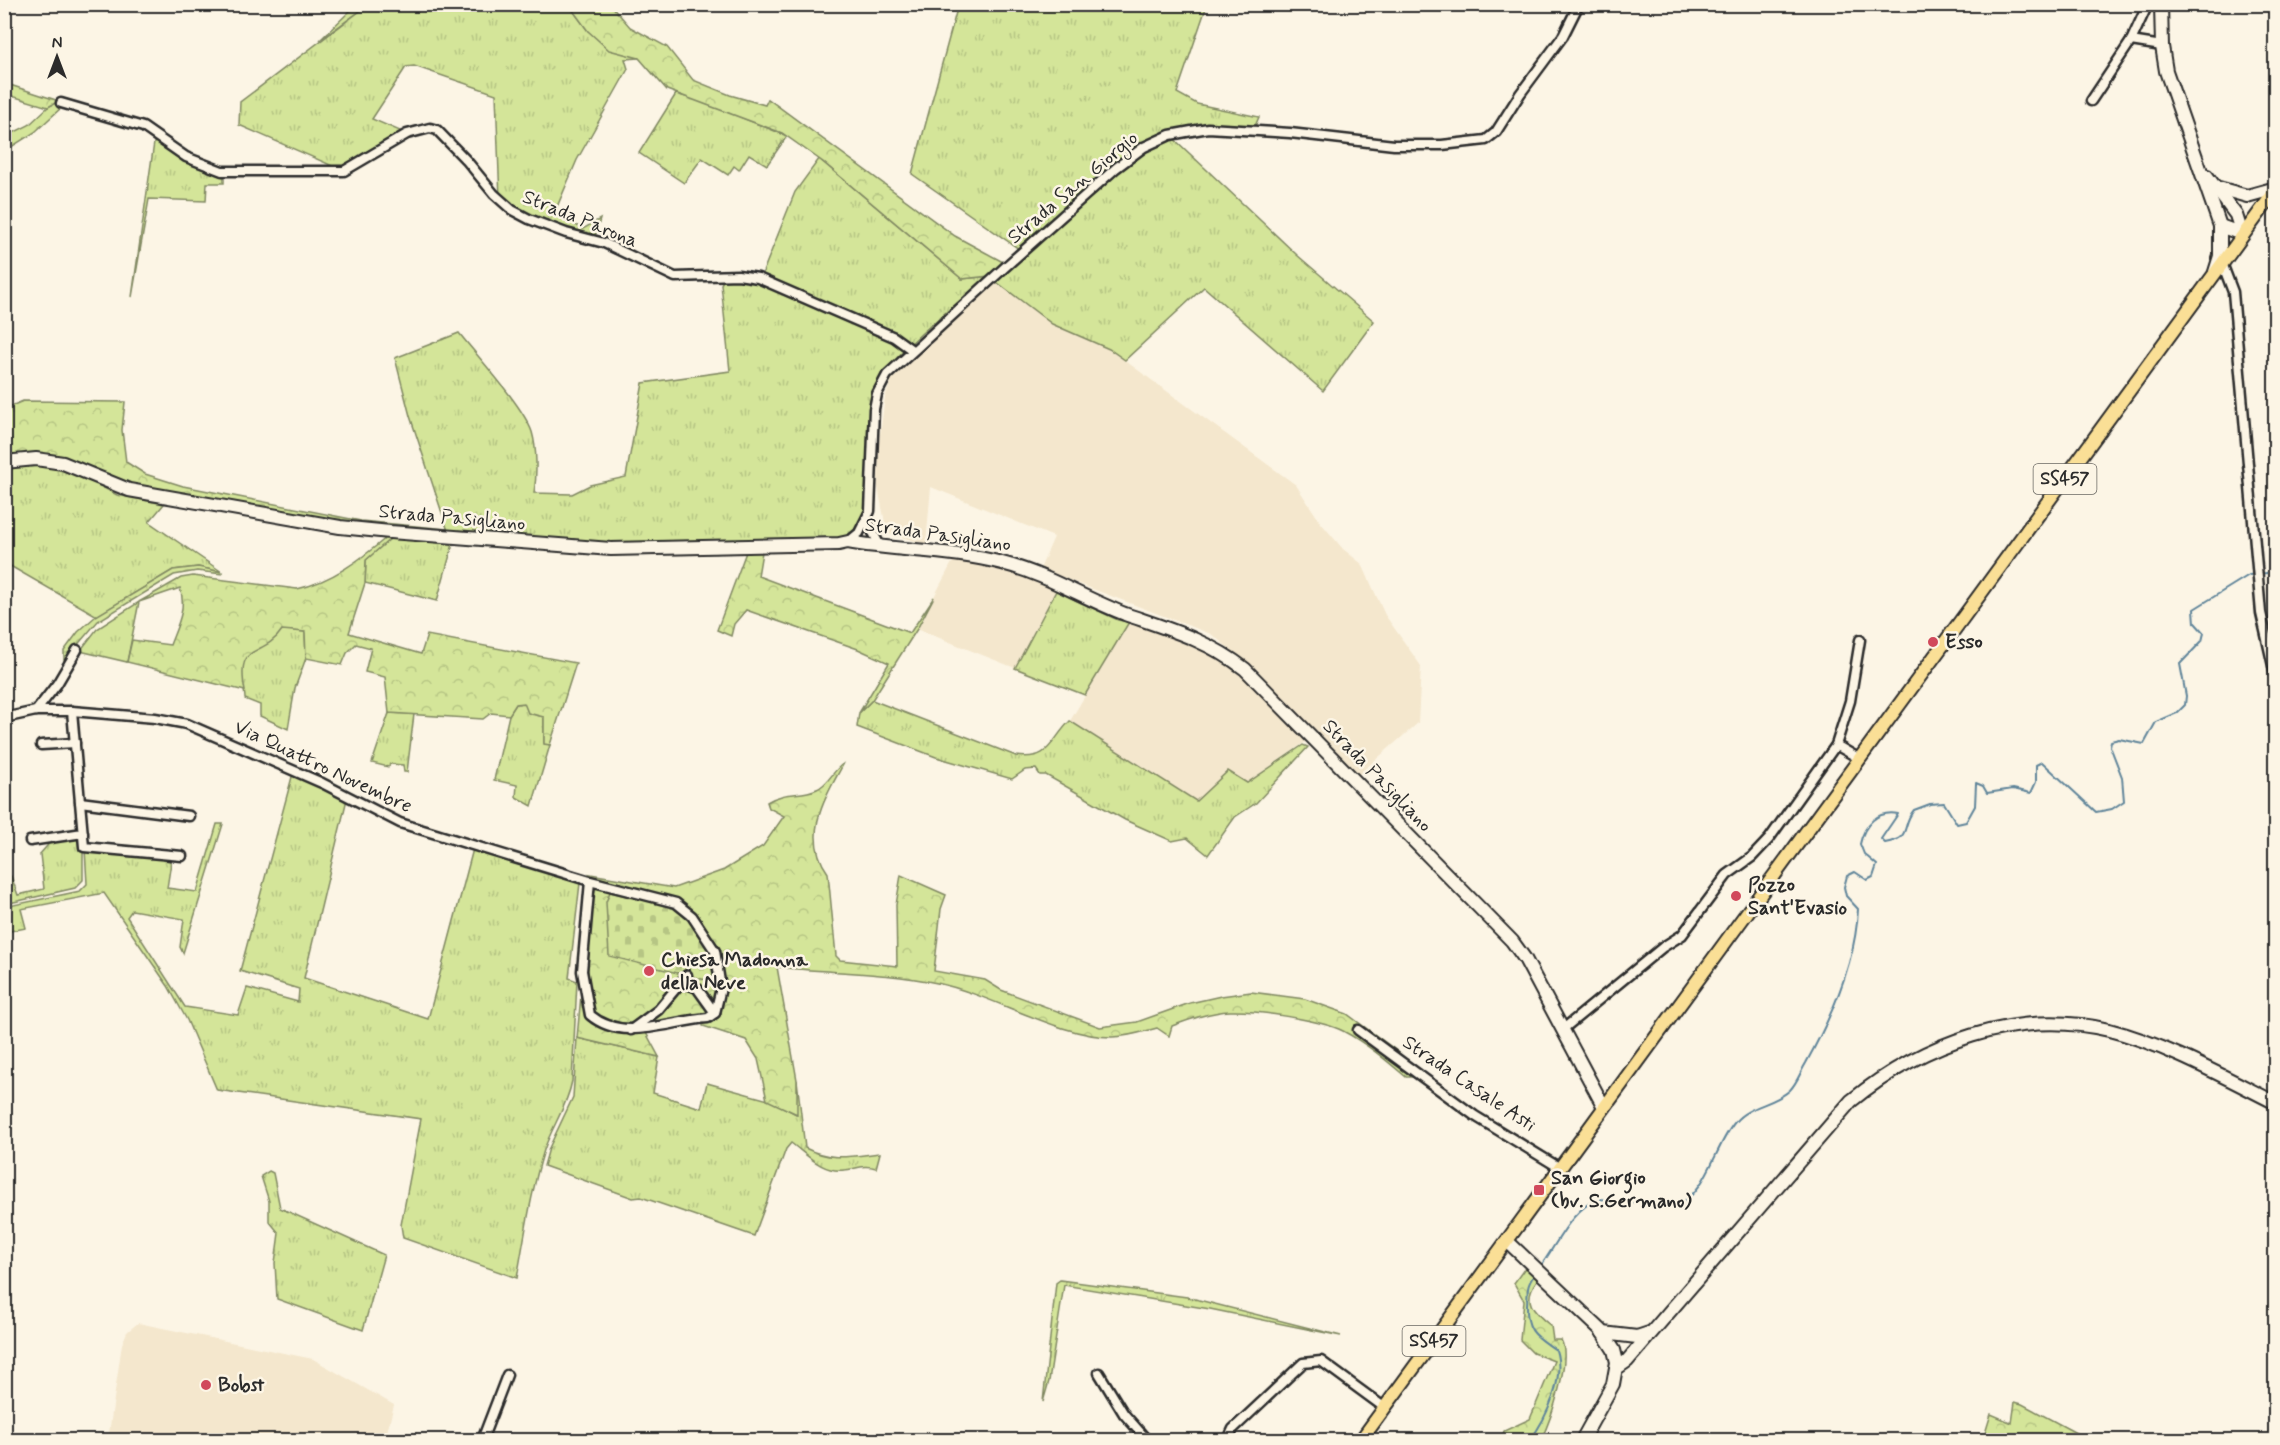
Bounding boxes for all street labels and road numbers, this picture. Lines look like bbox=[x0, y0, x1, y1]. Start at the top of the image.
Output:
street label: Strada San Giorgio bbox=[1002, 125, 1145, 251]
street label: Strada Parona bbox=[518, 184, 642, 254]
road number: SS457 bbox=[2034, 464, 2096, 494]
street label: Strada Pasigliano bbox=[377, 498, 527, 538]
street label: Strada Pasigliano bbox=[863, 511, 1013, 559]
street label: Via Quattro Novembre bbox=[230, 714, 416, 820]
street label: Strada Pasigliano bbox=[1316, 714, 1438, 838]
street label: Strada Casale Asti bbox=[1397, 1029, 1541, 1139]
road number: SS457 bbox=[1402, 1326, 1466, 1356]

